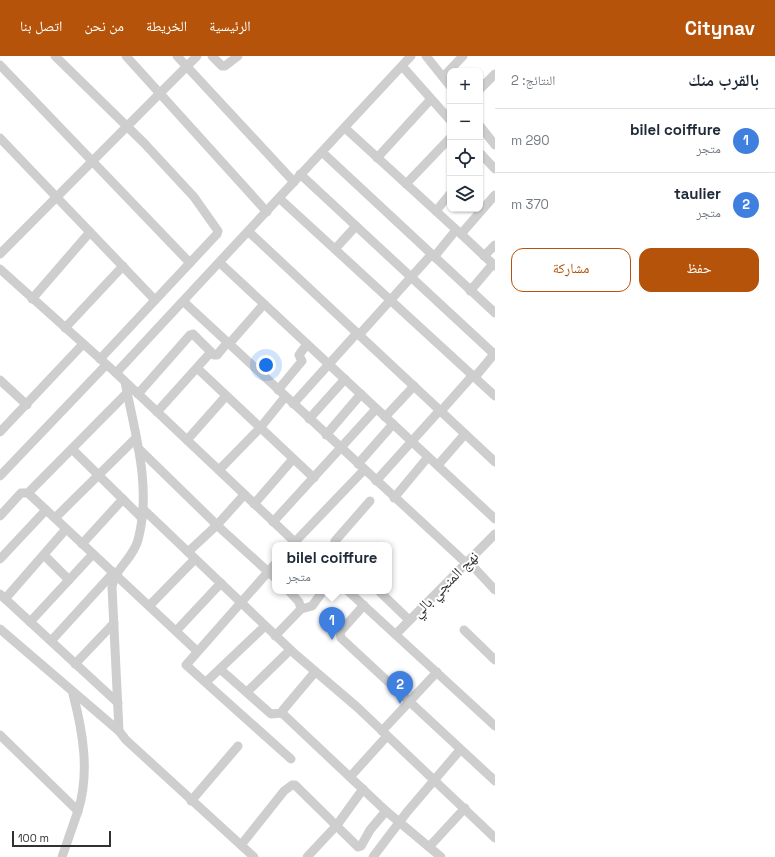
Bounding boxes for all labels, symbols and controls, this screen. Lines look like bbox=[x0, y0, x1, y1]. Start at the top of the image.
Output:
text: Citynav bbox=[685, 16, 755, 41]
text: اتصل بنا bbox=[20, 17, 62, 35]
text: من نحن bbox=[84, 17, 124, 35]
text: الخريطة bbox=[146, 17, 187, 35]
text: الرئيسية bbox=[209, 17, 251, 35]
map controls bbox=[447, 68, 483, 212]
button: + bbox=[447, 68, 483, 104]
text: بالقرب منك bbox=[688, 69, 759, 91]
text: النتائج: 2 bbox=[511, 72, 555, 89]
button: − bbox=[447, 104, 483, 140]
text: bilel coiffure bbox=[630, 120, 721, 139]
text: 290 m bbox=[511, 132, 550, 149]
text: 1 bbox=[743, 132, 749, 149]
button: locate bbox=[447, 140, 483, 176]
text: متجر bbox=[696, 140, 721, 157]
button: layers bbox=[447, 176, 483, 212]
text: taulier bbox=[674, 184, 721, 203]
text: 370 m bbox=[511, 196, 549, 213]
text: 2 bbox=[742, 196, 750, 213]
text: متجر bbox=[696, 204, 721, 221]
button: مشاركة bbox=[511, 248, 631, 292]
button: حفظ bbox=[639, 248, 759, 292]
your location bbox=[256, 355, 276, 375]
popup bbox=[272, 542, 392, 594]
street label: نهج المنجي بالي bbox=[408, 547, 484, 623]
text: bilel coiffure bbox=[287, 548, 377, 567]
text: متجر bbox=[287, 568, 311, 585]
pin: 1 bbox=[319, 607, 345, 640]
pin: 2 bbox=[387, 671, 413, 704]
scale bar bbox=[12, 829, 111, 848]
text: 100 m bbox=[18, 831, 49, 845]

